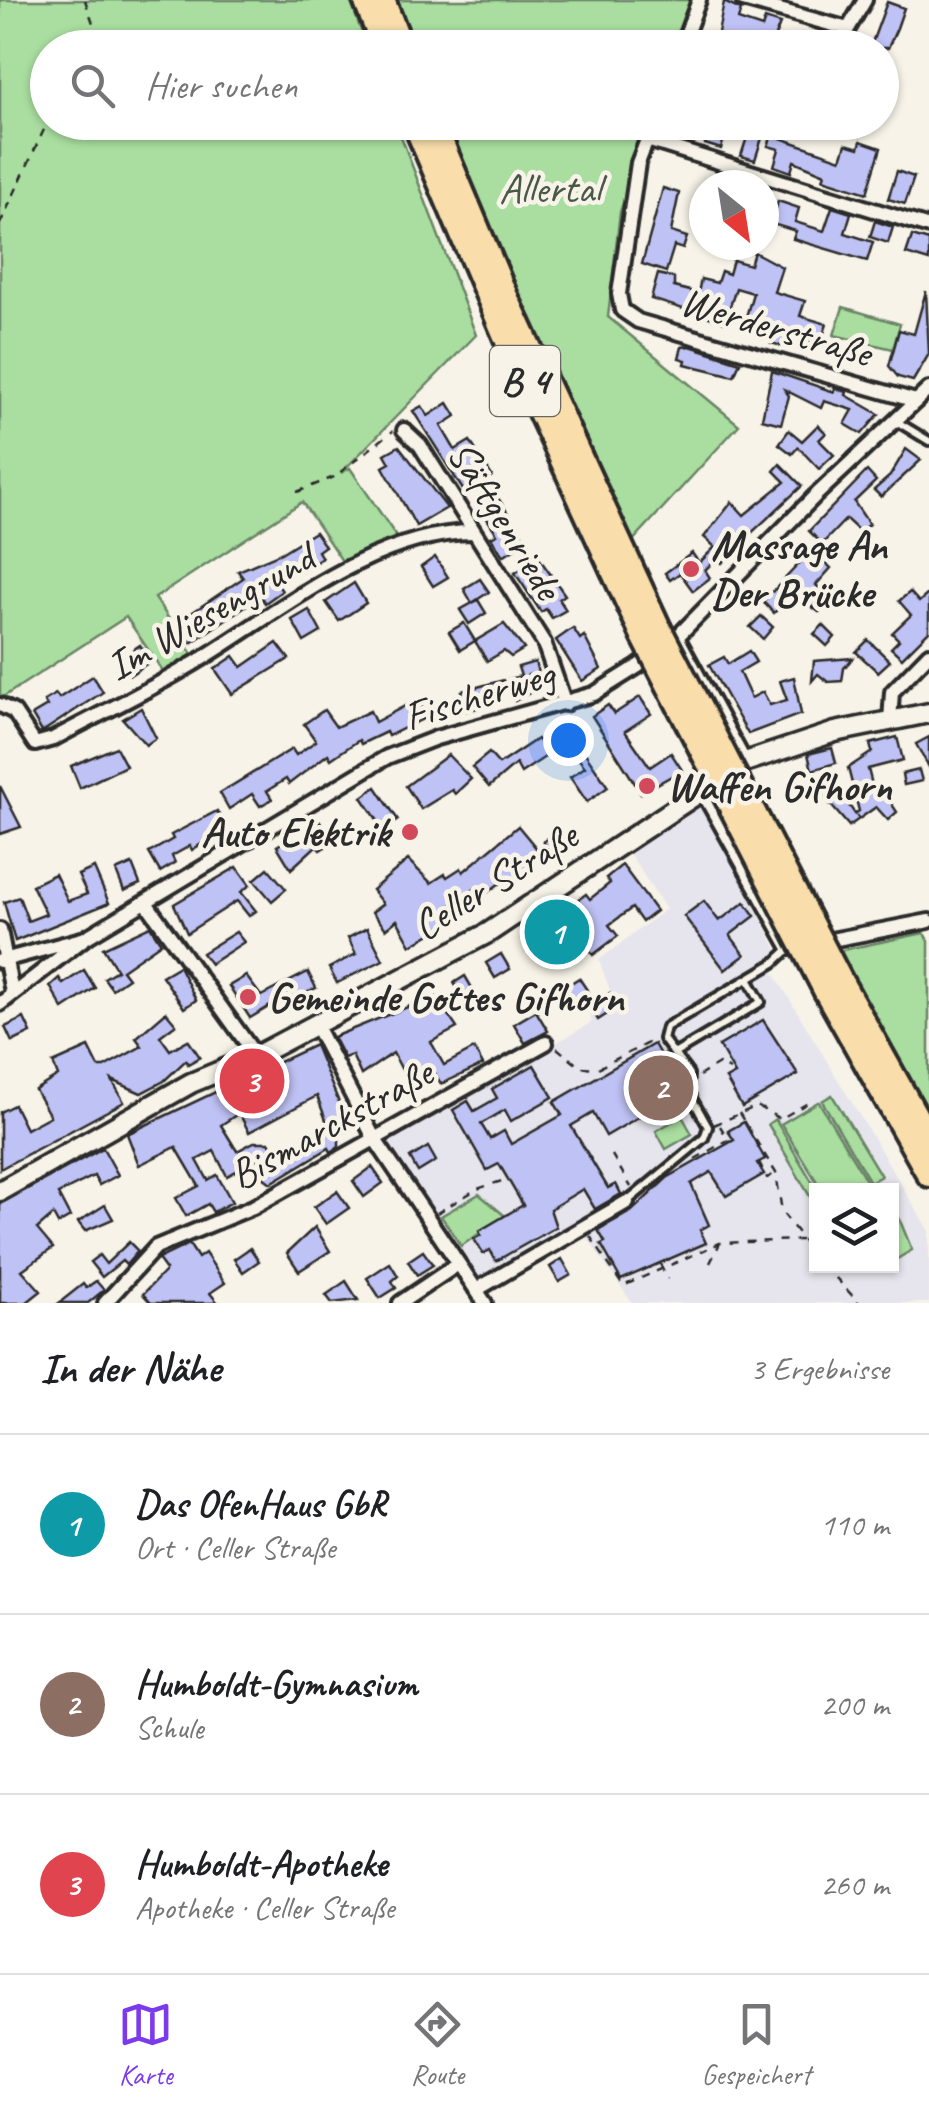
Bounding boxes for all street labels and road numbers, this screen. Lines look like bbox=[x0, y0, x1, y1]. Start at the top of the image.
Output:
street label: Werderstraße bbox=[675, 275, 881, 380]
road number: B 4 bbox=[490, 346, 560, 416]
street label: Säftgenriede bbox=[436, 431, 576, 612]
street label: Im Wiesengrund bbox=[97, 528, 329, 693]
street label: Fischerweg bbox=[397, 646, 563, 743]
street label: Celler Straße bbox=[403, 808, 590, 952]
street label: Bismarckstraße bbox=[220, 1045, 445, 1202]

